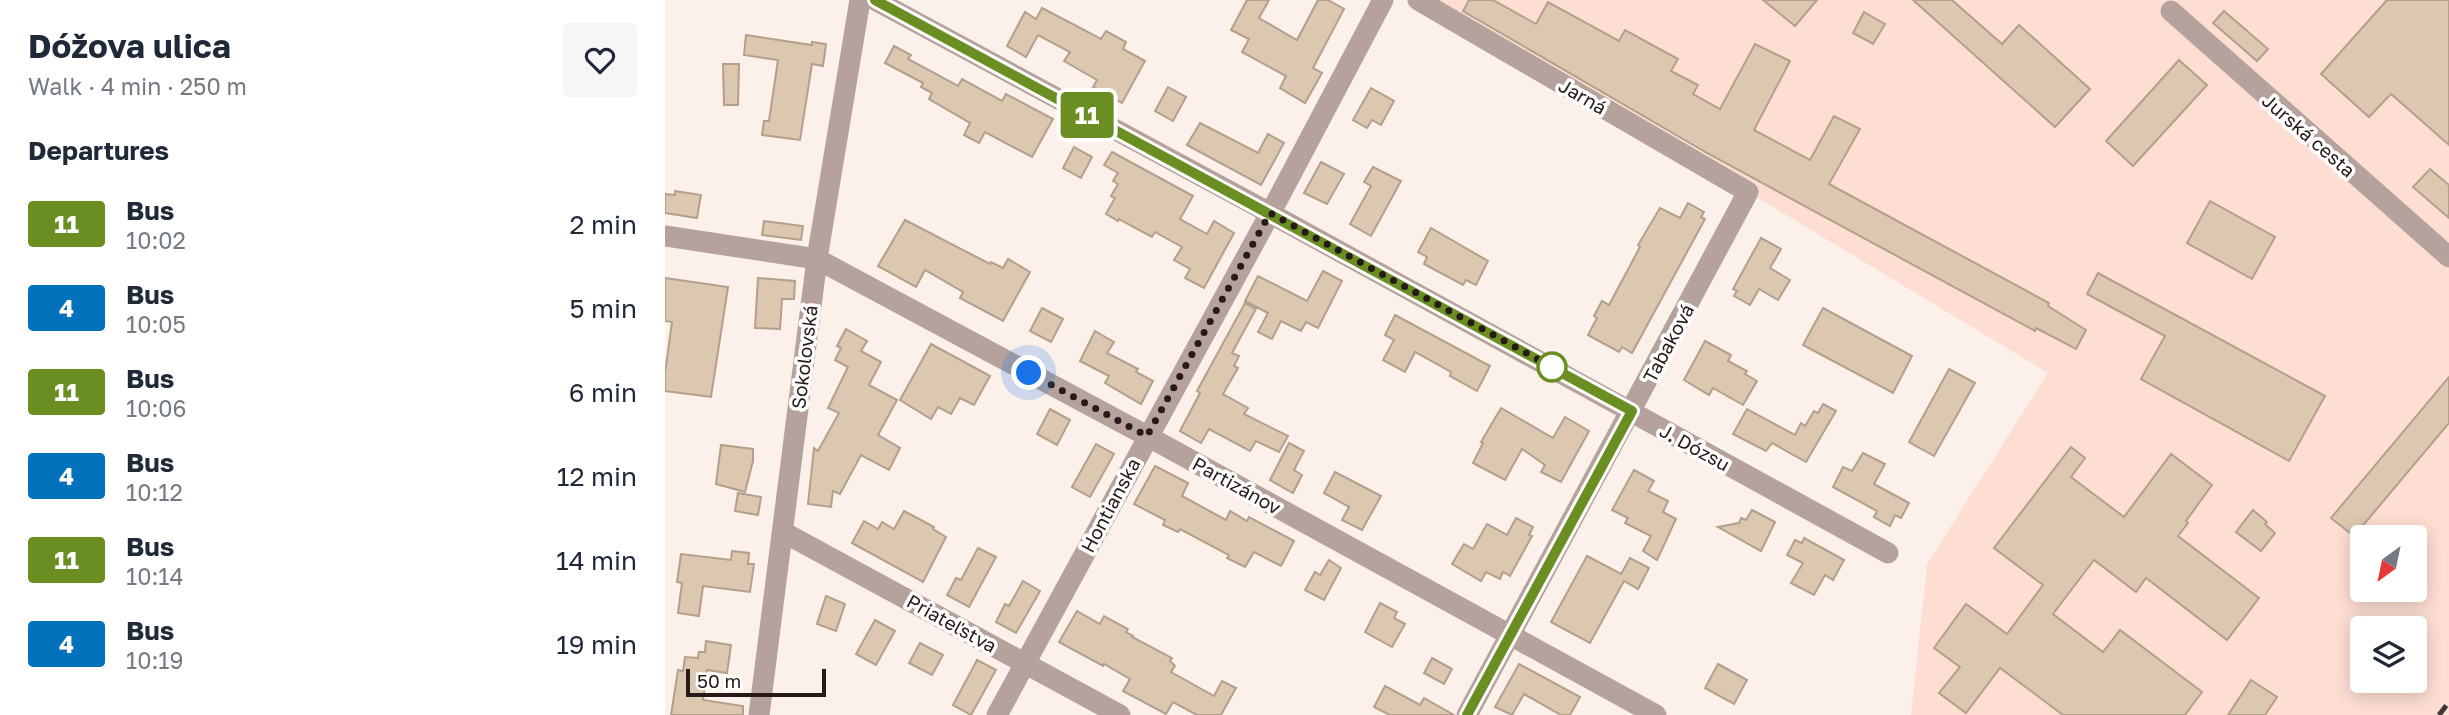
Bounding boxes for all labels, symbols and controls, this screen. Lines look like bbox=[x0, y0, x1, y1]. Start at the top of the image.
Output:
button: heart bbox=[563, 23, 637, 97]
text: Dóžova ulica bbox=[28, 26, 231, 65]
text: Walk · 4 min · 250 m bbox=[28, 72, 247, 100]
street label: Jarná bbox=[1555, 73, 1611, 119]
street label: Jurská cesta bbox=[2258, 88, 2360, 182]
line badge: 11 bbox=[1055, 92, 1118, 138]
text: 11 bbox=[1075, 100, 1099, 129]
text: Departures bbox=[28, 135, 169, 166]
text: Bus bbox=[126, 195, 174, 226]
text: 11 bbox=[54, 209, 79, 238]
text: 2 min bbox=[569, 209, 637, 240]
text: 10:02 bbox=[126, 226, 186, 254]
text: Bus bbox=[126, 279, 174, 310]
text: 4 bbox=[59, 293, 74, 322]
text: 5 min bbox=[569, 293, 637, 324]
street label: Tabaková bbox=[1638, 300, 1698, 386]
street label: Sokolovská bbox=[786, 304, 822, 410]
text: 10:05 bbox=[126, 310, 186, 338]
unlabelled marker bbox=[1537, 352, 1567, 382]
your location bbox=[1011, 355, 1046, 390]
text: Bus bbox=[126, 363, 174, 394]
text: 11 bbox=[54, 377, 79, 406]
text: 6 min bbox=[569, 377, 637, 408]
text: 10:06 bbox=[126, 394, 187, 422]
street label: J. Dózsu bbox=[1656, 418, 1734, 476]
text: Bus bbox=[126, 447, 174, 478]
street label: Partizánov bbox=[1189, 451, 1285, 519]
street label: Hontianska bbox=[1075, 454, 1145, 556]
text: 4 bbox=[59, 461, 74, 490]
text: 12 min bbox=[557, 461, 637, 492]
text: 10:12 bbox=[126, 478, 183, 506]
north arrow bbox=[2350, 525, 2427, 602]
map controls bbox=[2350, 525, 2427, 693]
text: Bus bbox=[126, 531, 174, 562]
text: 11 bbox=[54, 545, 79, 574]
text: 14 min bbox=[556, 545, 637, 576]
text: 10:14 bbox=[126, 562, 184, 590]
street label: Priateľstva bbox=[903, 589, 1001, 657]
text: Bus bbox=[126, 615, 174, 646]
button: layers bbox=[2350, 616, 2427, 693]
text: 4 bbox=[59, 629, 74, 658]
text: 19 min bbox=[556, 629, 637, 660]
text: 10:19 bbox=[126, 646, 183, 674]
scale bar bbox=[686, 666, 826, 698]
text: 50 m bbox=[697, 669, 741, 692]

